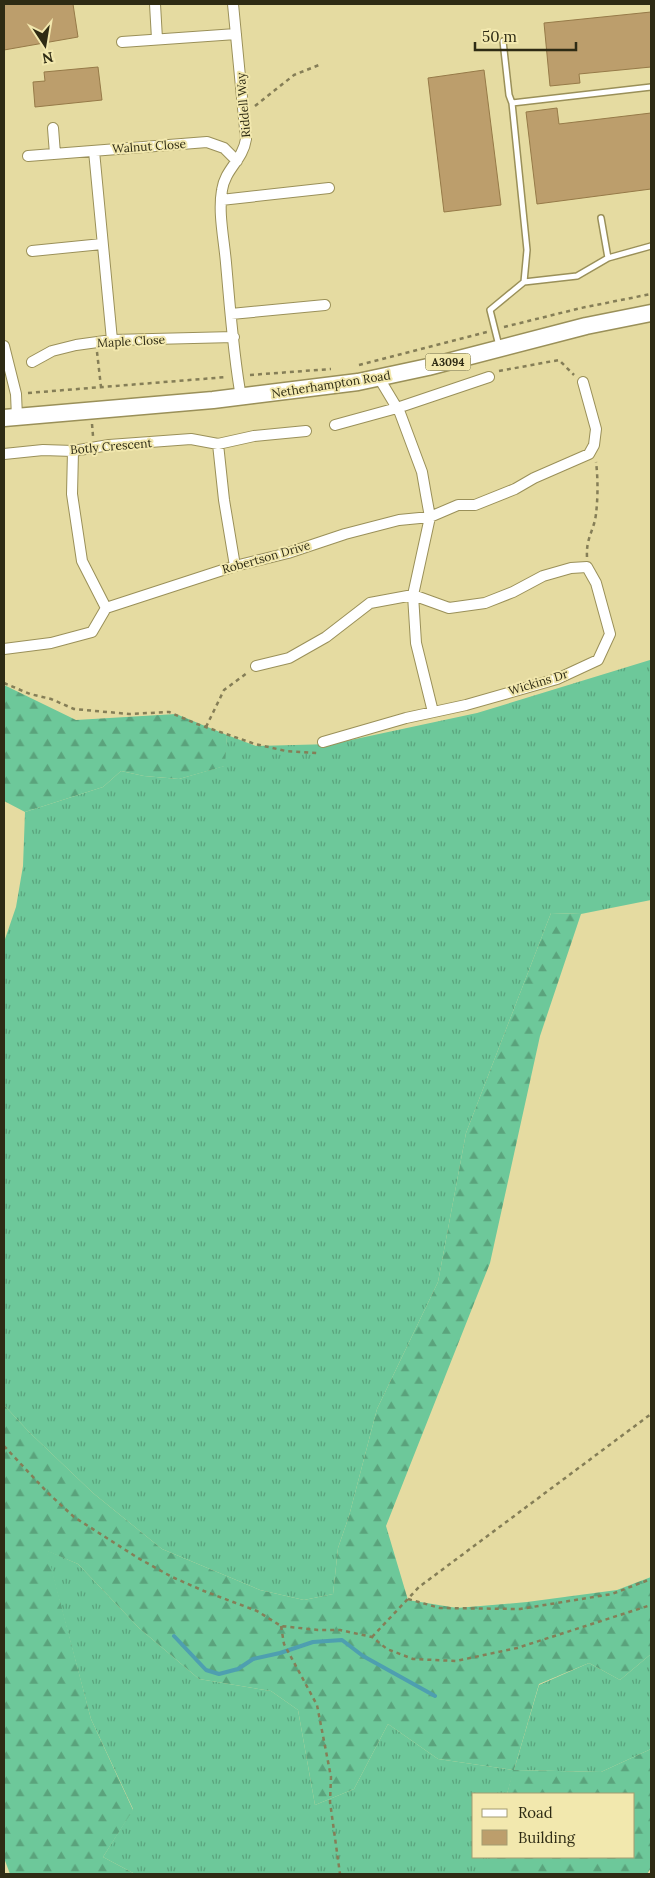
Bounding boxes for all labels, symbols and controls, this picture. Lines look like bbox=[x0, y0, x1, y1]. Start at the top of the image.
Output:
north arrow bbox=[20, 20, 70, 70]
scale bar bbox=[475, 20, 576, 52]
text: 50 m bbox=[482, 27, 517, 46]
text: N bbox=[40, 48, 55, 68]
street label: Riddell Way bbox=[233, 71, 253, 138]
street label: Walnut Close bbox=[112, 136, 187, 156]
street label: Maple Close bbox=[97, 332, 166, 350]
road number: A3094 bbox=[426, 354, 470, 371]
street label: Netherhampton Road bbox=[270, 367, 392, 401]
street label: Botly Crescent bbox=[69, 435, 153, 457]
street label: Robertson Drive bbox=[220, 537, 312, 577]
street label: Wickins Dr bbox=[506, 666, 570, 698]
legend bbox=[472, 1793, 635, 1858]
text: Road bbox=[518, 1803, 553, 1822]
text: Building bbox=[518, 1828, 576, 1847]

